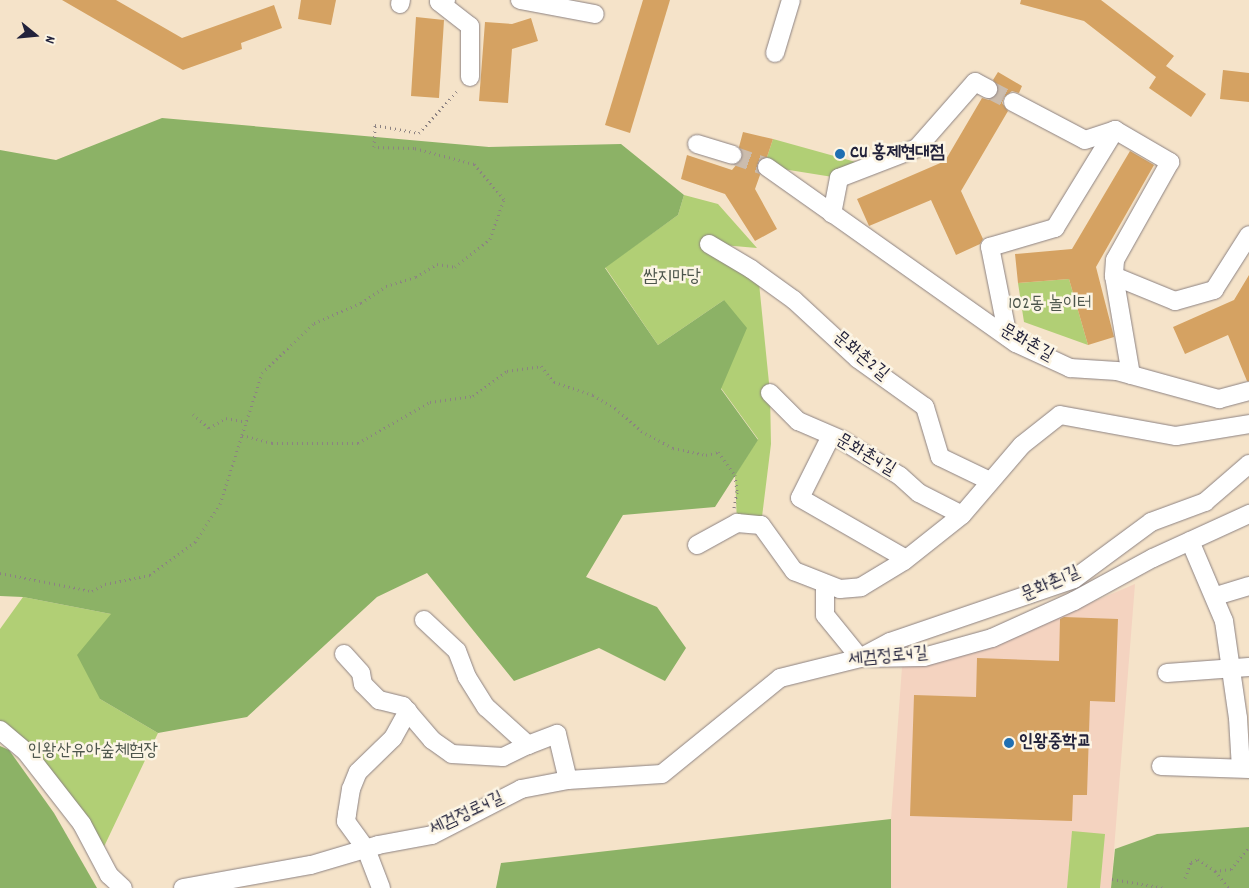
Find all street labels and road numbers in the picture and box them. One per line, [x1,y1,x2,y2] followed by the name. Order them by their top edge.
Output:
[995,321,1057,367] street label: 문화촌길
[828,328,892,386] street label: 문화촌2길
[831,430,899,482] street label: 문화촌4길
[1018,563,1084,607] street label: 문화촌1길
[847,644,929,672] street label: 세검정로4길
[426,788,508,842] street label: 세검정로4길

